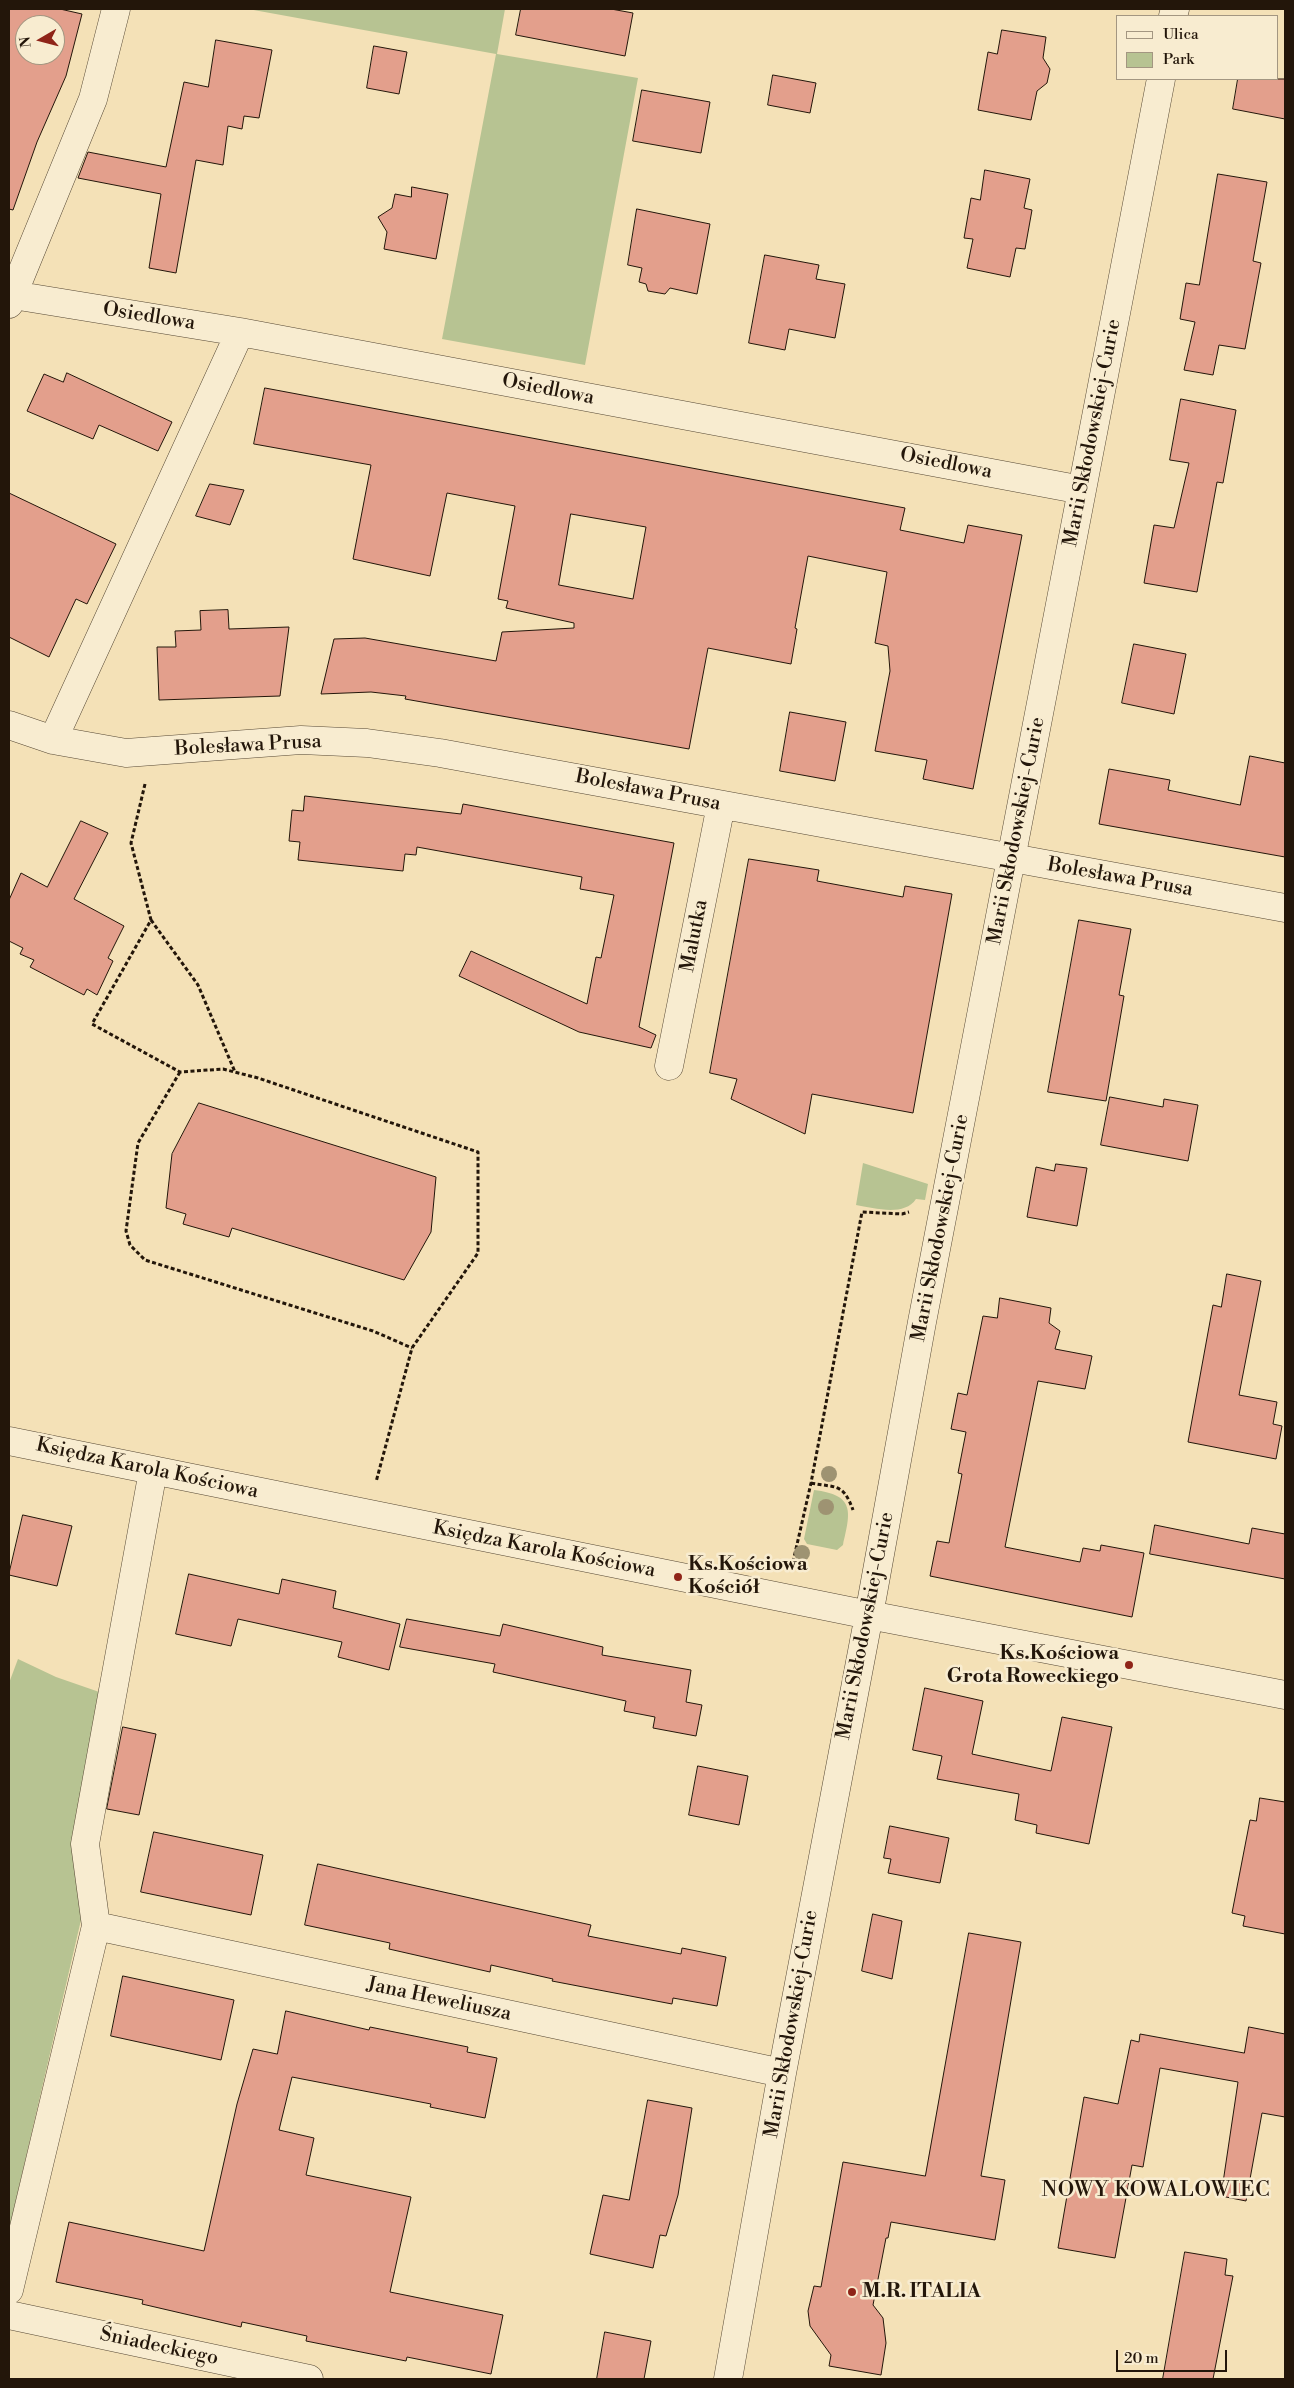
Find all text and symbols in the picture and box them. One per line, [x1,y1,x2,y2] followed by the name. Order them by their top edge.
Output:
[15,15,65,65] north arrow
[1116,15,1279,80] legend
[1163,25,1199,44] text: Ulica
[16,35,36,49] text: N
[1163,50,1194,69] text: Park
[101,298,197,336] street label: Osiedlowa
[1059,317,1127,549] street label: Marii Skłodowskiej-Curie
[500,369,596,411] street label: Osiedlowa
[898,443,994,485] street label: Osiedlowa
[983,715,1051,947] street label: Marii Skłodowskiej-Curie
[174,730,322,762] street label: Bolesława Prusa
[573,765,723,817] street label: Bolesława Prusa
[1045,853,1195,903] street label: Bolesława Prusa
[676,898,714,974] street label: Malutka
[907,1112,975,1344] street label: Marii Skłodowskiej-Curie
[34,1434,260,1504] street label: Księdza Karola Kościowa
[832,1510,900,1742] street label: Marii Skłodowskiej-Curie
[431,1517,657,1583] street label: Księdza Karola Kościowa
[688,1553,808,1600] place label: Ks.Kościowa Kościół
[672,1571,684,1583] marker: Ks.Kościowa Kościół
[947,1642,1119,1689] place label: Ks.Kościowa Grota Roweckiego
[1123,1659,1135,1671] marker: Ks.Kościowa Grota Roweckiego
[760,1908,824,2140] street label: Marii Skłodowskiej-Curie
[365,1973,513,2027] street label: Jana Heweliusza
[1040,2178,1272,2204] district label: NOWY KOWALOWIEC
[862,2280,981,2304] place label: M.R. ITALIA
[846,2286,858,2298] marker: M.R. ITALIA
[98,2323,220,2371] street label: Śniadeckiego
[1119,2340,1230,2372] scale bar
[1124,2349,1159,2368] text: 20 m

